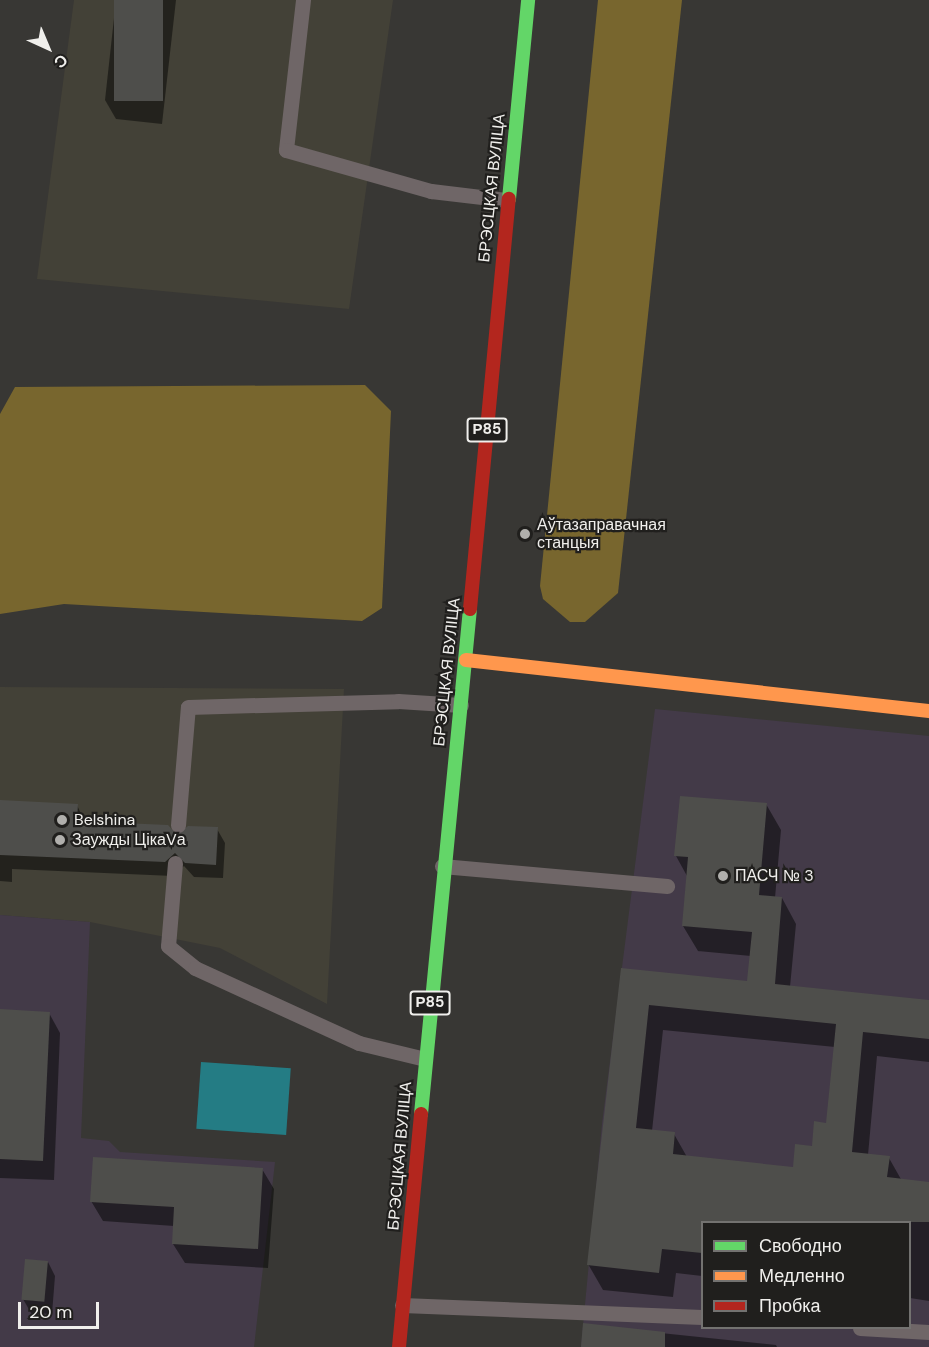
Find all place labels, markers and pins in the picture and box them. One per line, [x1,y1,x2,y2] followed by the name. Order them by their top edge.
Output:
[537,515,666,553] place label: Аўтазаправачная станцыя
[518,527,532,541] marker: Аўтазаправачная станцыя
[74,810,135,830] place label: Belshina
[55,813,69,827] marker: Belshina
[72,830,186,850] place label: Заужды ЦікаVа
[53,833,67,847] marker: Заужды ЦікаVа
[735,866,814,886] place label: ПАСЧ № 3
[716,869,730,883] marker: ПАСЧ № 3

